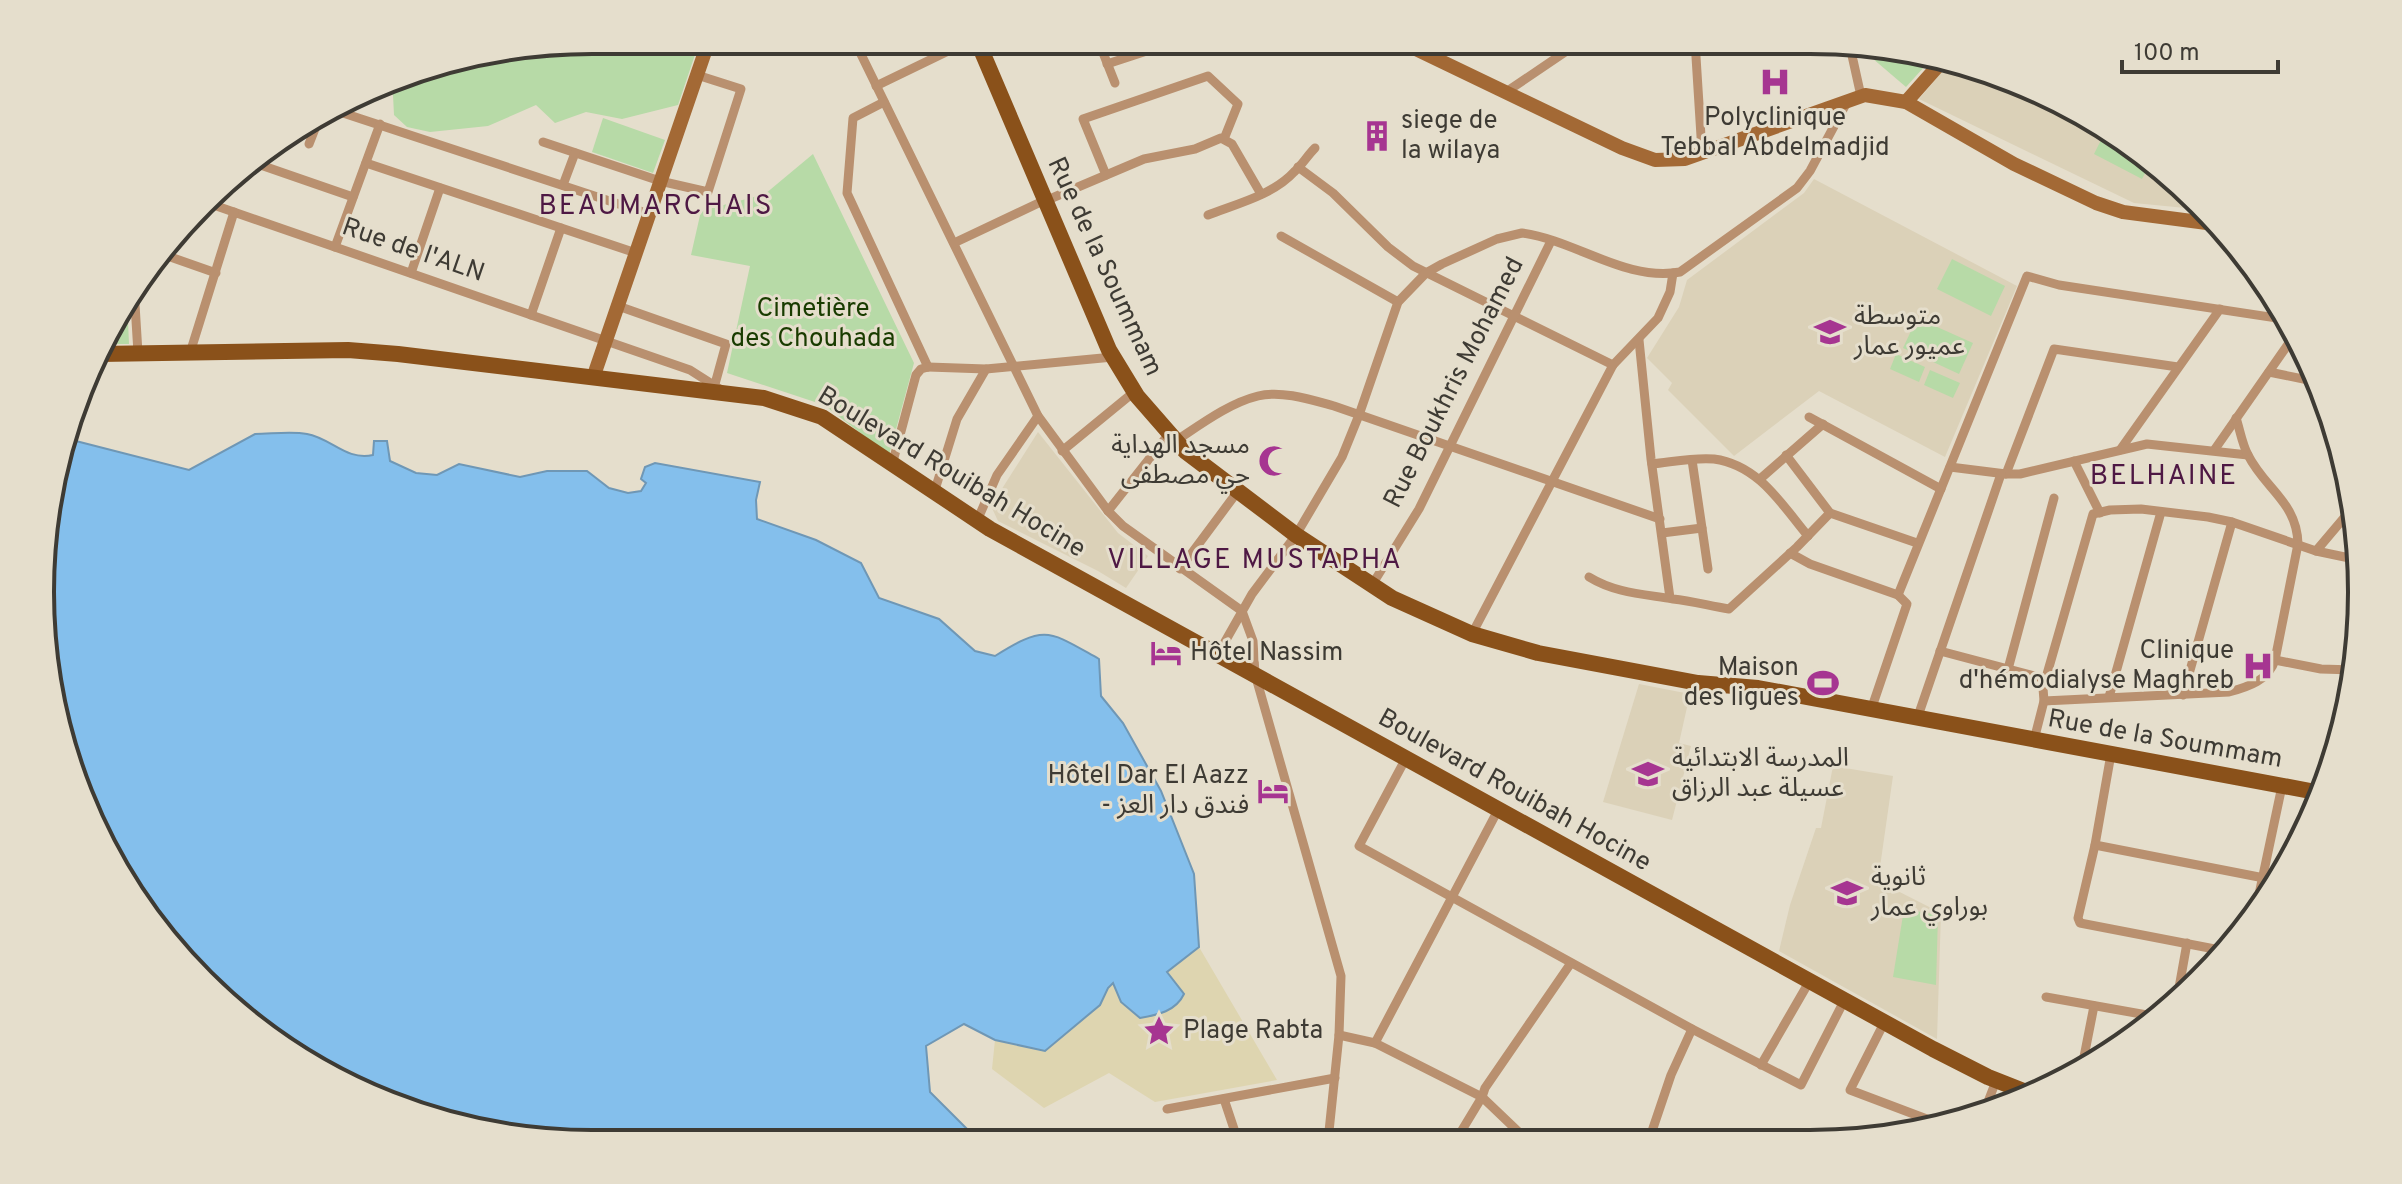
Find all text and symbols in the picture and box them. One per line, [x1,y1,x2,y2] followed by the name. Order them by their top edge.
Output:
[2122,24,2278,74] scale bar
[2134,39,2200,69] text: 100 m
[1758,65,1792,99] hospital icon: Polyclinique Tebbal Abdelmadjid
[1660,102,1890,165] place label: Polyclinique Tebbal Abdelmadjid
[1401,105,1500,168] place label: siege de la wilaya
[1360,119,1394,153] building icon: siege de la wilaya
[1039,152,1169,382] street label: Rue de la Soummam
[538,189,774,225] district label: BEAUMARCHAIS
[337,211,489,291] street label: Rue de l'ALN
[1377,252,1533,514] street label: Rue Boukhris Mohamed
[731,293,895,356] park label: Cimetière des Chouhada
[1853,301,1965,364] place label: متوسطة عميور عمار
[1813,315,1847,349] school or university icon: متوسطة عميور عمار
[811,380,1091,566] street label: Boulevard Rouibah Hocine
[1111,430,1250,494] place label: مسجد الهداية حي مصطفى
[1257,444,1291,478] mosque icon: مسجد الهداية حي مصطفى
[2090,459,2238,495] district label: BELHAINE
[1107,543,1403,579] district label: VILLAGE MUSTAPHA
[1959,635,2234,698] place label: Clinique d'hémodialyse Maghreb
[1149,636,1183,670] hotel icon: Hôtel Nassim
[1190,637,1343,670] place label: Hôtel Nassim
[2241,649,2275,683] hospital icon: Clinique d'hémodialyse Maghreb
[1684,652,1799,715] place label: Maison des ligues
[1806,666,1840,700] sports icon: Maison des ligues
[1372,702,1656,880] street label: Boulevard Rouibah Hocine
[2045,703,2285,777] street label: Rue de la Soummam
[1672,743,1849,806] place label: المدرسة الابتدائية عسيلة عبد الرزاق
[1631,757,1665,791] school or university icon: المدرسة الابتدائية عسيلة عبد الرزاق
[1048,760,1249,823] place label: Hôtel Dar El Aazz - فندق دار العز
[1256,774,1290,808] hotel icon: Hôtel Dar El Aazz - فندق دار العز
[1870,862,1988,926] place label: ثانوية بوراوي عمار
[1830,876,1864,910] school or university icon: ثانوية بوراوي عمار
[1142,1014,1176,1048] place icon: Plage Rabta
[1183,1015,1323,1048] place label: Plage Rabta

